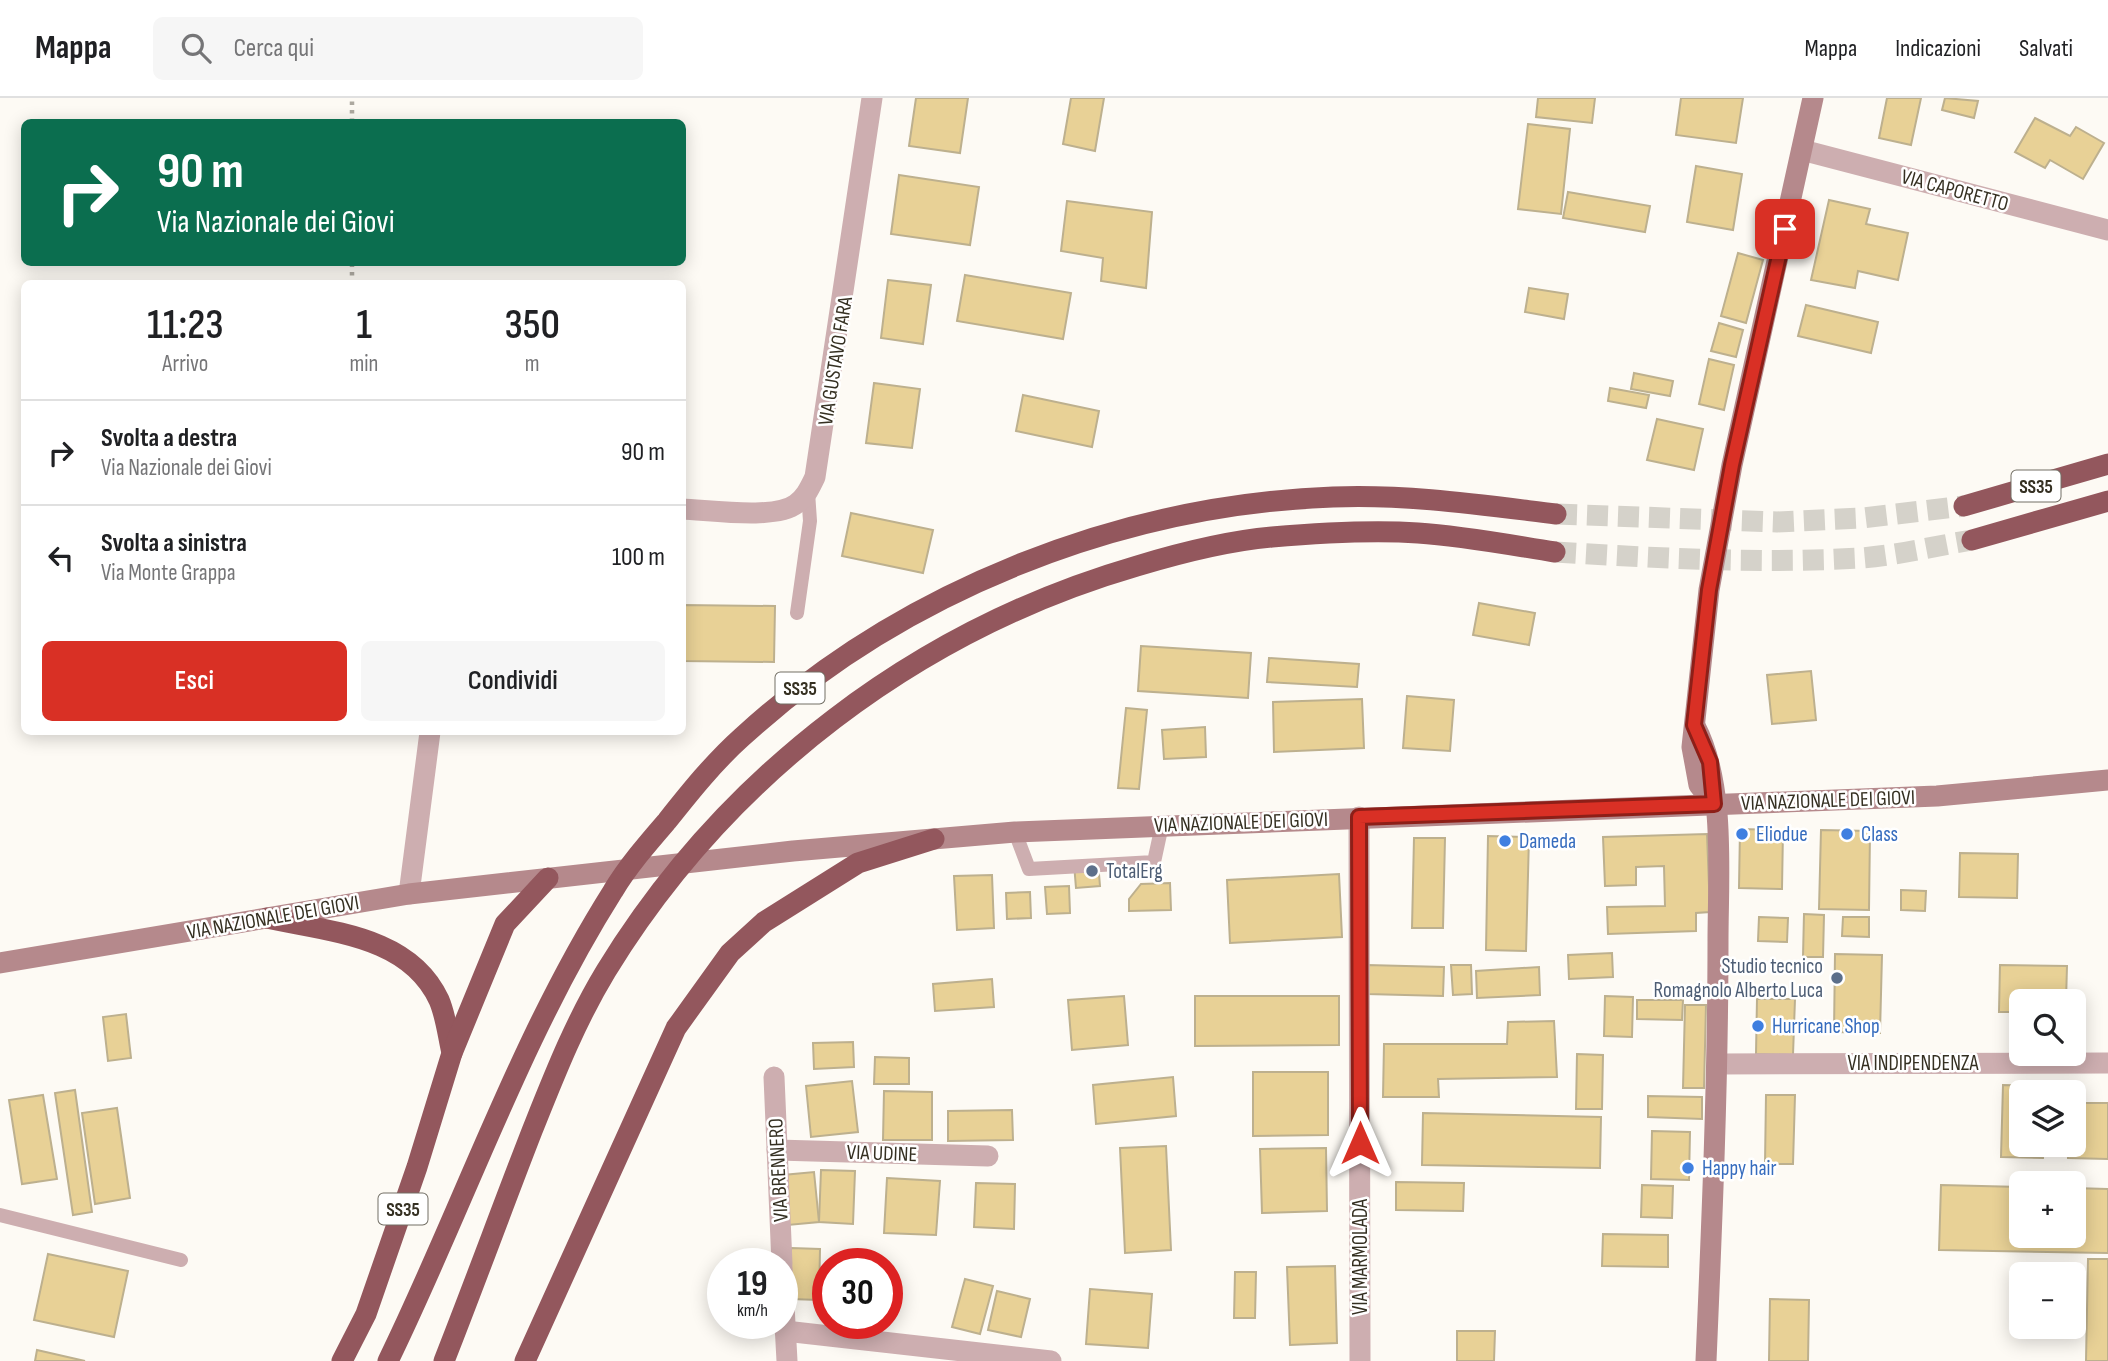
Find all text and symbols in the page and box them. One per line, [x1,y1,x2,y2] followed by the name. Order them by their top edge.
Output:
[153,17,643,80] search box
[35,28,111,68] text: Mappa
[177,29,215,67] icon: search
[233,33,314,64] text: Cerca qui
[1805,34,1857,63] text: Mappa
[1895,34,1981,63] text: Indicazioni
[2019,34,2073,63] text: Salvati
[157,143,244,202] text: 90 m
[42,147,133,238] icon: right
[1899,164,2011,217] street label: VIA CAPORETTO
[1755,199,1815,259] pin
[157,203,395,242] text: Via Nazionale dei Giovi
[1766,210,1804,248] icon: arrive
[813,294,858,427] street label: VIA GUSTAVO FARA
[147,300,224,351] text: 11:23
[356,300,372,351] text: 1
[504,300,560,351] text: 350
[162,350,208,378] text: Arrivo
[350,350,378,378] text: min
[525,350,540,378] text: m
[101,423,237,454] text: Svolta a destra
[42,434,80,472] icon: right
[621,437,665,468] text: 90 m
[101,454,272,482] text: Via Nazionale dei Giovi
[2011,470,2060,502] road number: SS35
[101,528,247,559] text: Svolta a sinistra
[42,539,80,577] icon: left
[612,542,665,573] text: 100 m
[101,559,236,587] text: Via Monte Grappa
[42,641,347,721] button: Esci
[361,641,665,721] button: Condividi
[776,673,824,704] road number: SS35
[1741,785,1915,816] street label: VIA NAZIONALE DEI GIOVI
[1154,807,1328,838] street label: VIA NAZIONALE DEI GIOVI
[1756,822,1808,847] place label: Eliodue
[1861,822,1898,847] place label: Class
[1734,826,1750,842] marker: Eliodue
[1839,826,1855,842] marker: Class
[1519,829,1576,854] place label: Dameda
[1497,833,1513,849] marker: Dameda
[1106,859,1163,884] place label: TotalErg
[1084,863,1100,879] marker: TotalErg
[185,890,361,945] street label: VIA NAZIONALE DEI GIOVI
[1654,954,1823,1003] place label: Studio tecnico Romagnolo Alberto Luca
[1829,970,1845,986] marker: Studio tecnico Romagnolo Alberto Luca
[2009,989,2086,1339] map controls
[2009,989,2086,1066] button: search
[1772,1014,1880,1039] place label: Hurricane Shop
[1750,1018,1766,1034] marker: Hurricane Shop
[1847,1051,1980,1076] street label: VIA INDIPENDENZA
[2009,1080,2086,1157] button: layers
[1323,1106,1397,1180] position arrow
[763,1118,794,1222] street label: VIA BRENNERO
[846,1140,918,1167] street label: VIA UDINE
[1702,1156,1776,1181] place label: Happy hair
[1680,1160,1696,1176] marker: Happy hair
[2009,1171,2086,1248] button: +
[378,1194,428,1224] road number: SS35
[1348,1198,1373,1315] street label: VIA MARMOLADA
[812,1248,903,1339] speed limit sign: 30
[2009,1262,2086,1339] button: −
[737,1263,768,1306] text: 19
[737,1300,768,1321] text: km/h

